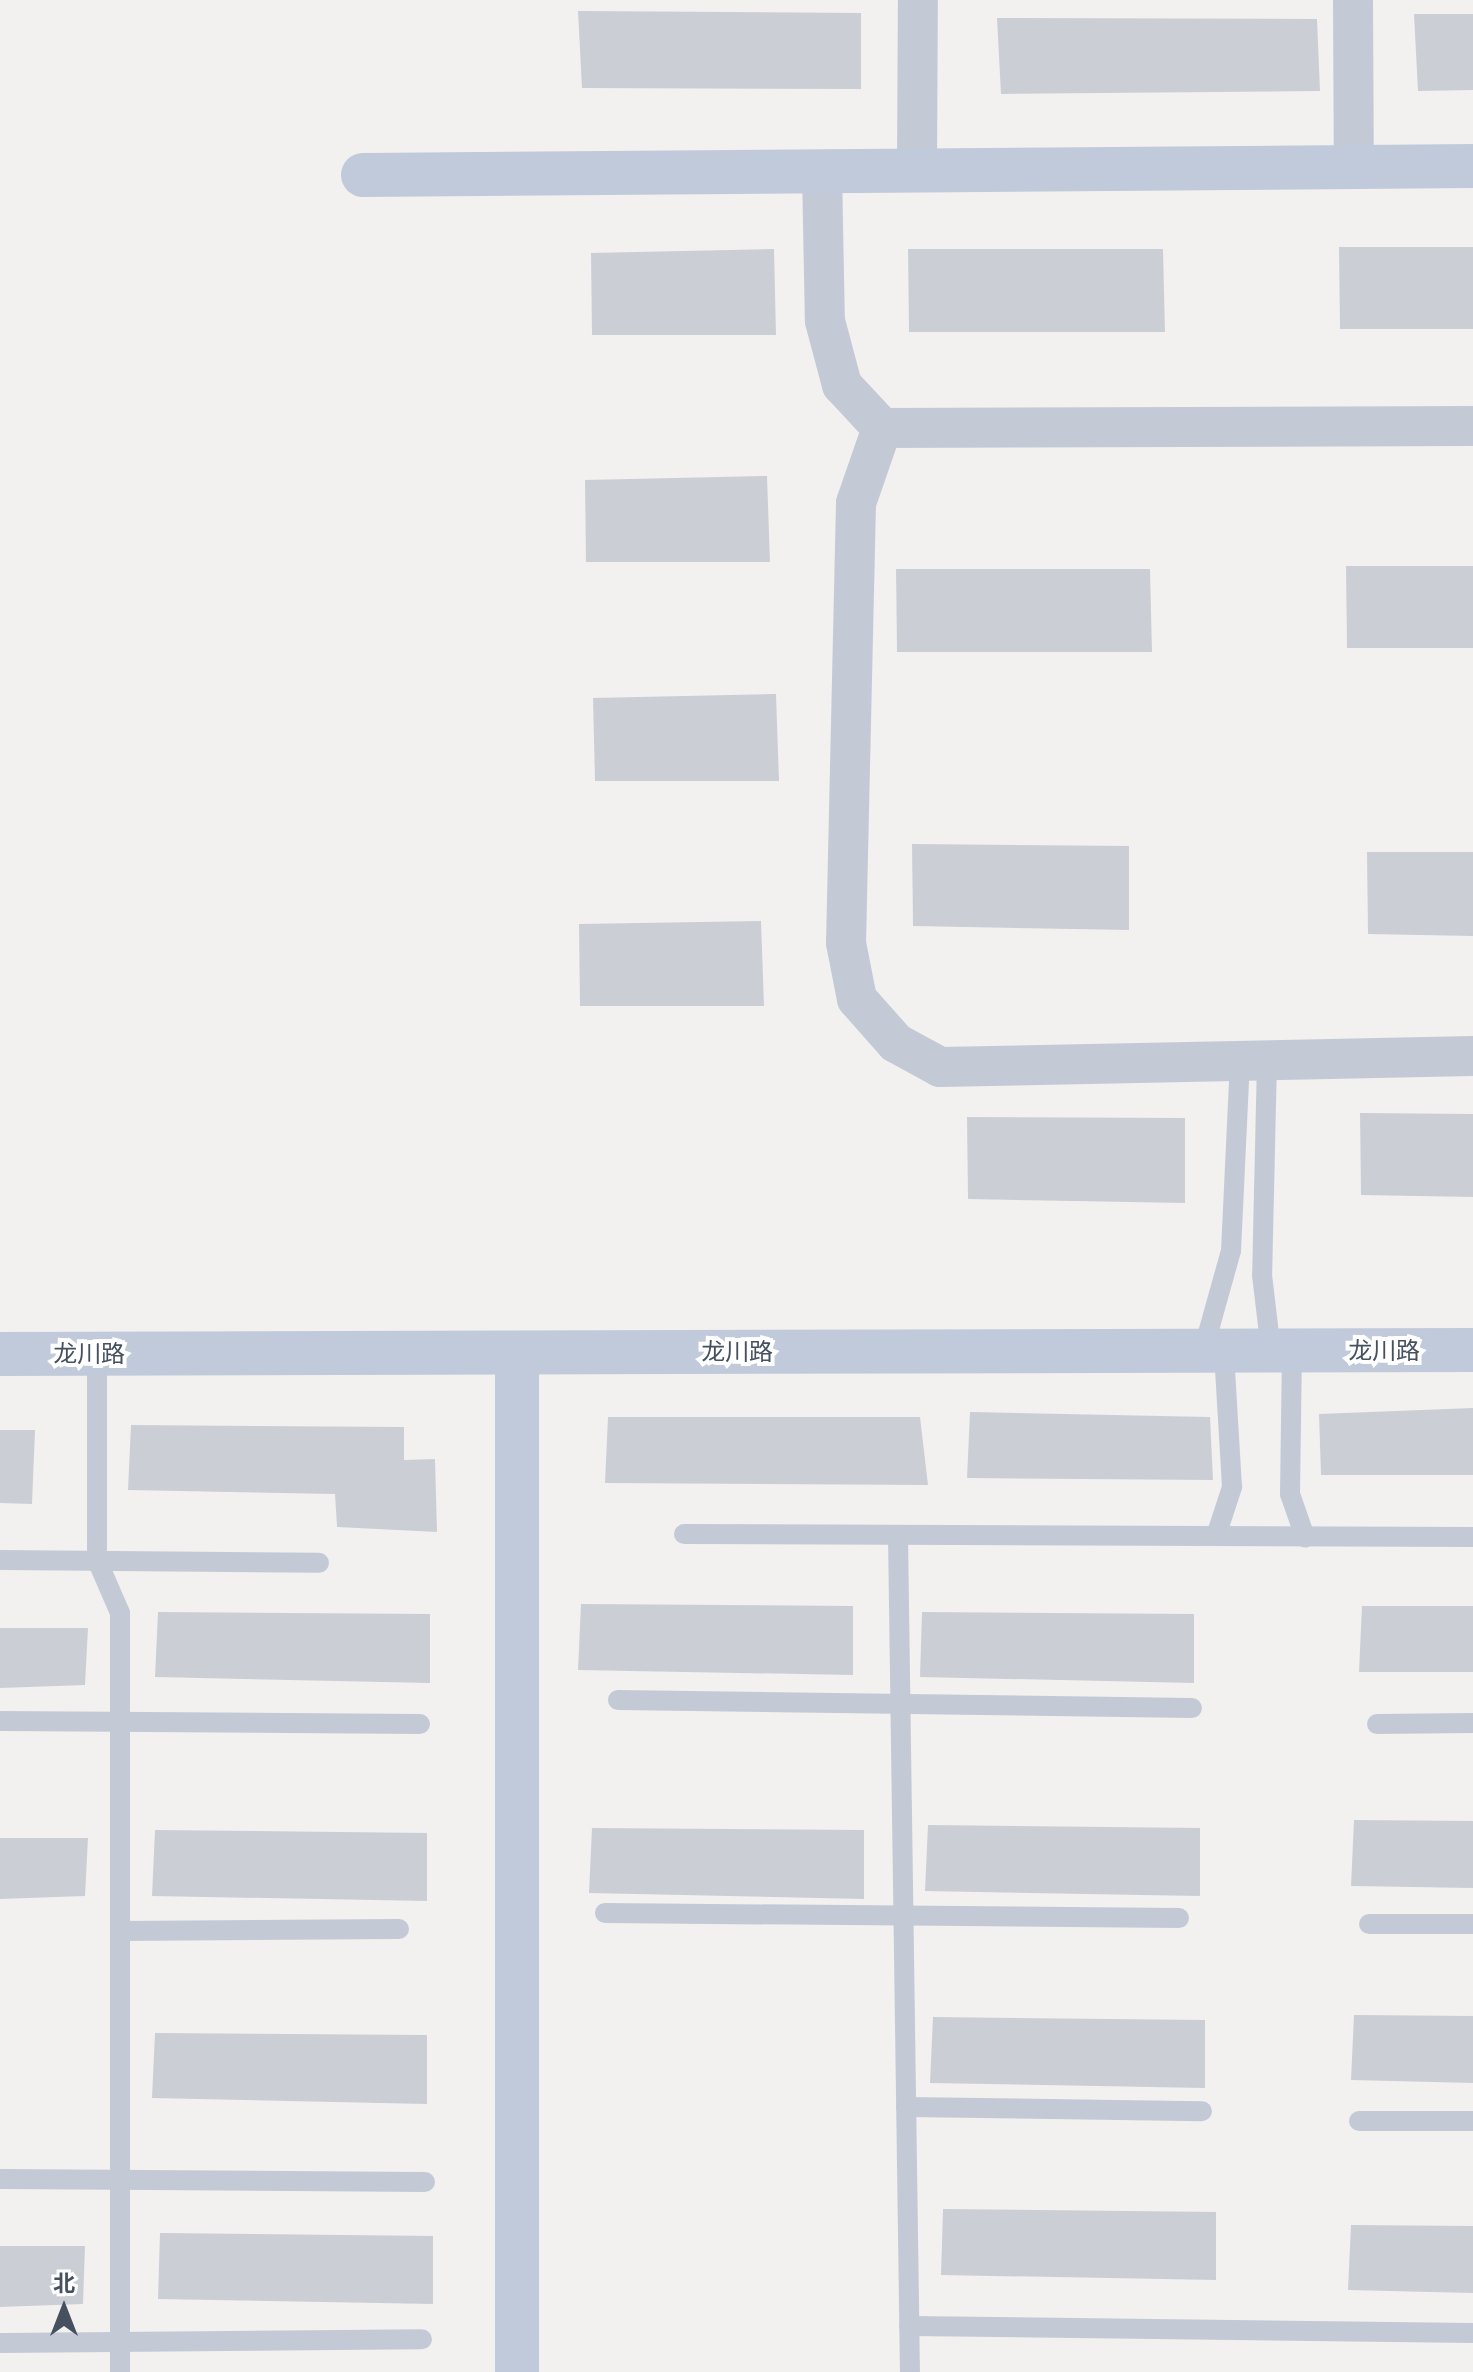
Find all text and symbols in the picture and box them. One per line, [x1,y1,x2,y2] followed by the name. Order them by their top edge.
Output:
[1348,1337,1420,1365] street label: 龙川路
[701,1338,773,1366] street label: 龙川路
[53,1340,125,1368] street label: 龙川路
[24,2268,104,2348] north arrow
[53,2269,75,2298] text: 北

